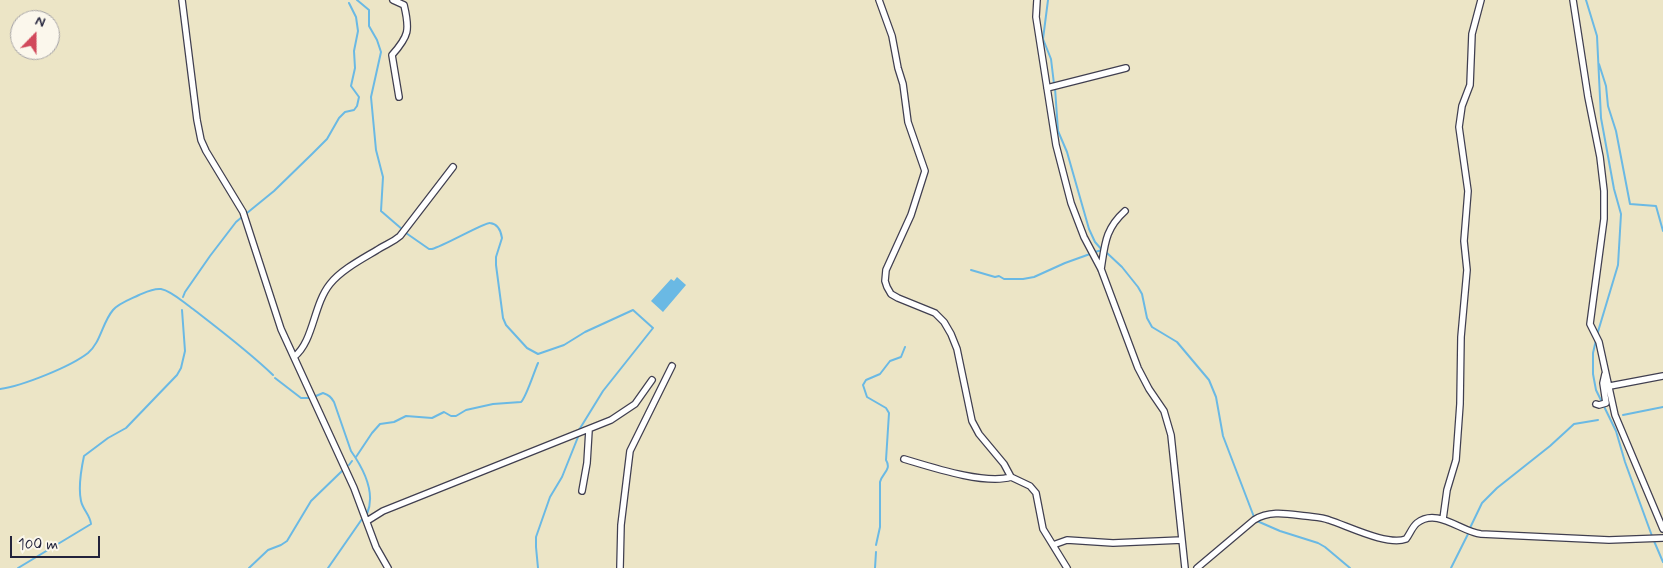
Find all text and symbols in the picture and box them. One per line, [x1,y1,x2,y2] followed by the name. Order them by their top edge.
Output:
[10,10,60,60] north arrow
[33,12,48,32] text: N
[12,526,102,558] scale bar
[18,535,58,555] text: 100 m

